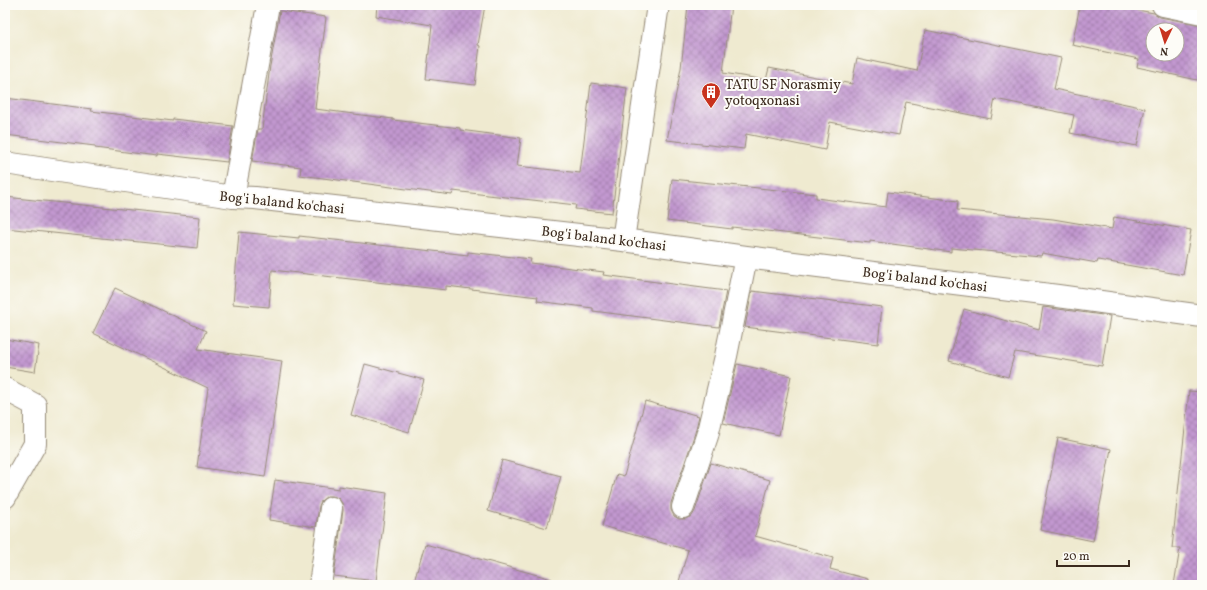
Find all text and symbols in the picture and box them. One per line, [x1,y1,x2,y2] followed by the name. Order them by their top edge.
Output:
[1145,22,1185,62] north arrow
[1160,43,1169,58] text: N
[725,76,841,111] place label: TATU SF Norasmiy yotoqxonasi
[700,81,722,109] building icon: TATU SF Norasmiy yotoqxonasi
[218,187,345,220] street label: Bog'i baland ko'chasi
[540,222,667,257] street label: Bog'i baland ko'chasi
[861,263,988,298] street label: Bog'i baland ko'chasi
[1057,542,1129,568] scale bar
[1063,549,1090,565] text: 20 m

